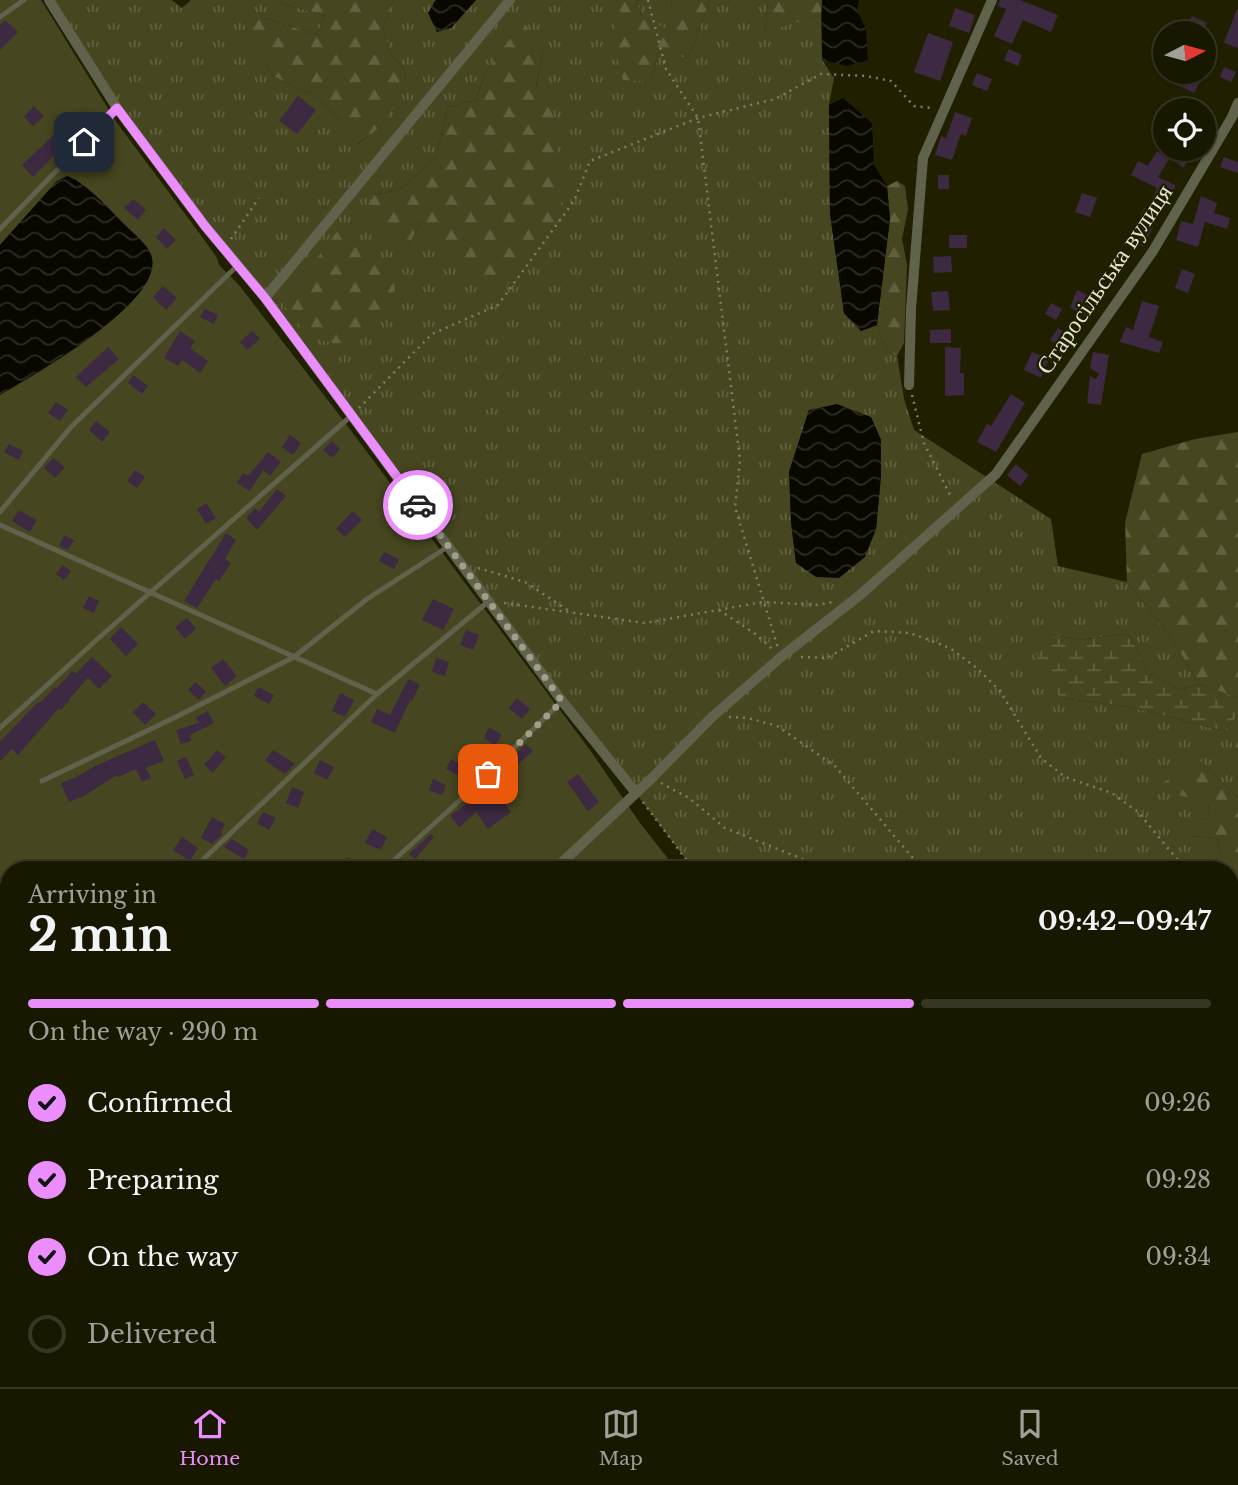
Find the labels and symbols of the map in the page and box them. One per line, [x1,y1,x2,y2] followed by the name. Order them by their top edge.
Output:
[1153,21,1216,84] north arrow
[54,112,114,172] pin
[1030,179,1178,379] street label: Старосільська вулиця
[383,470,453,540] courier
[458,744,518,804] pin

